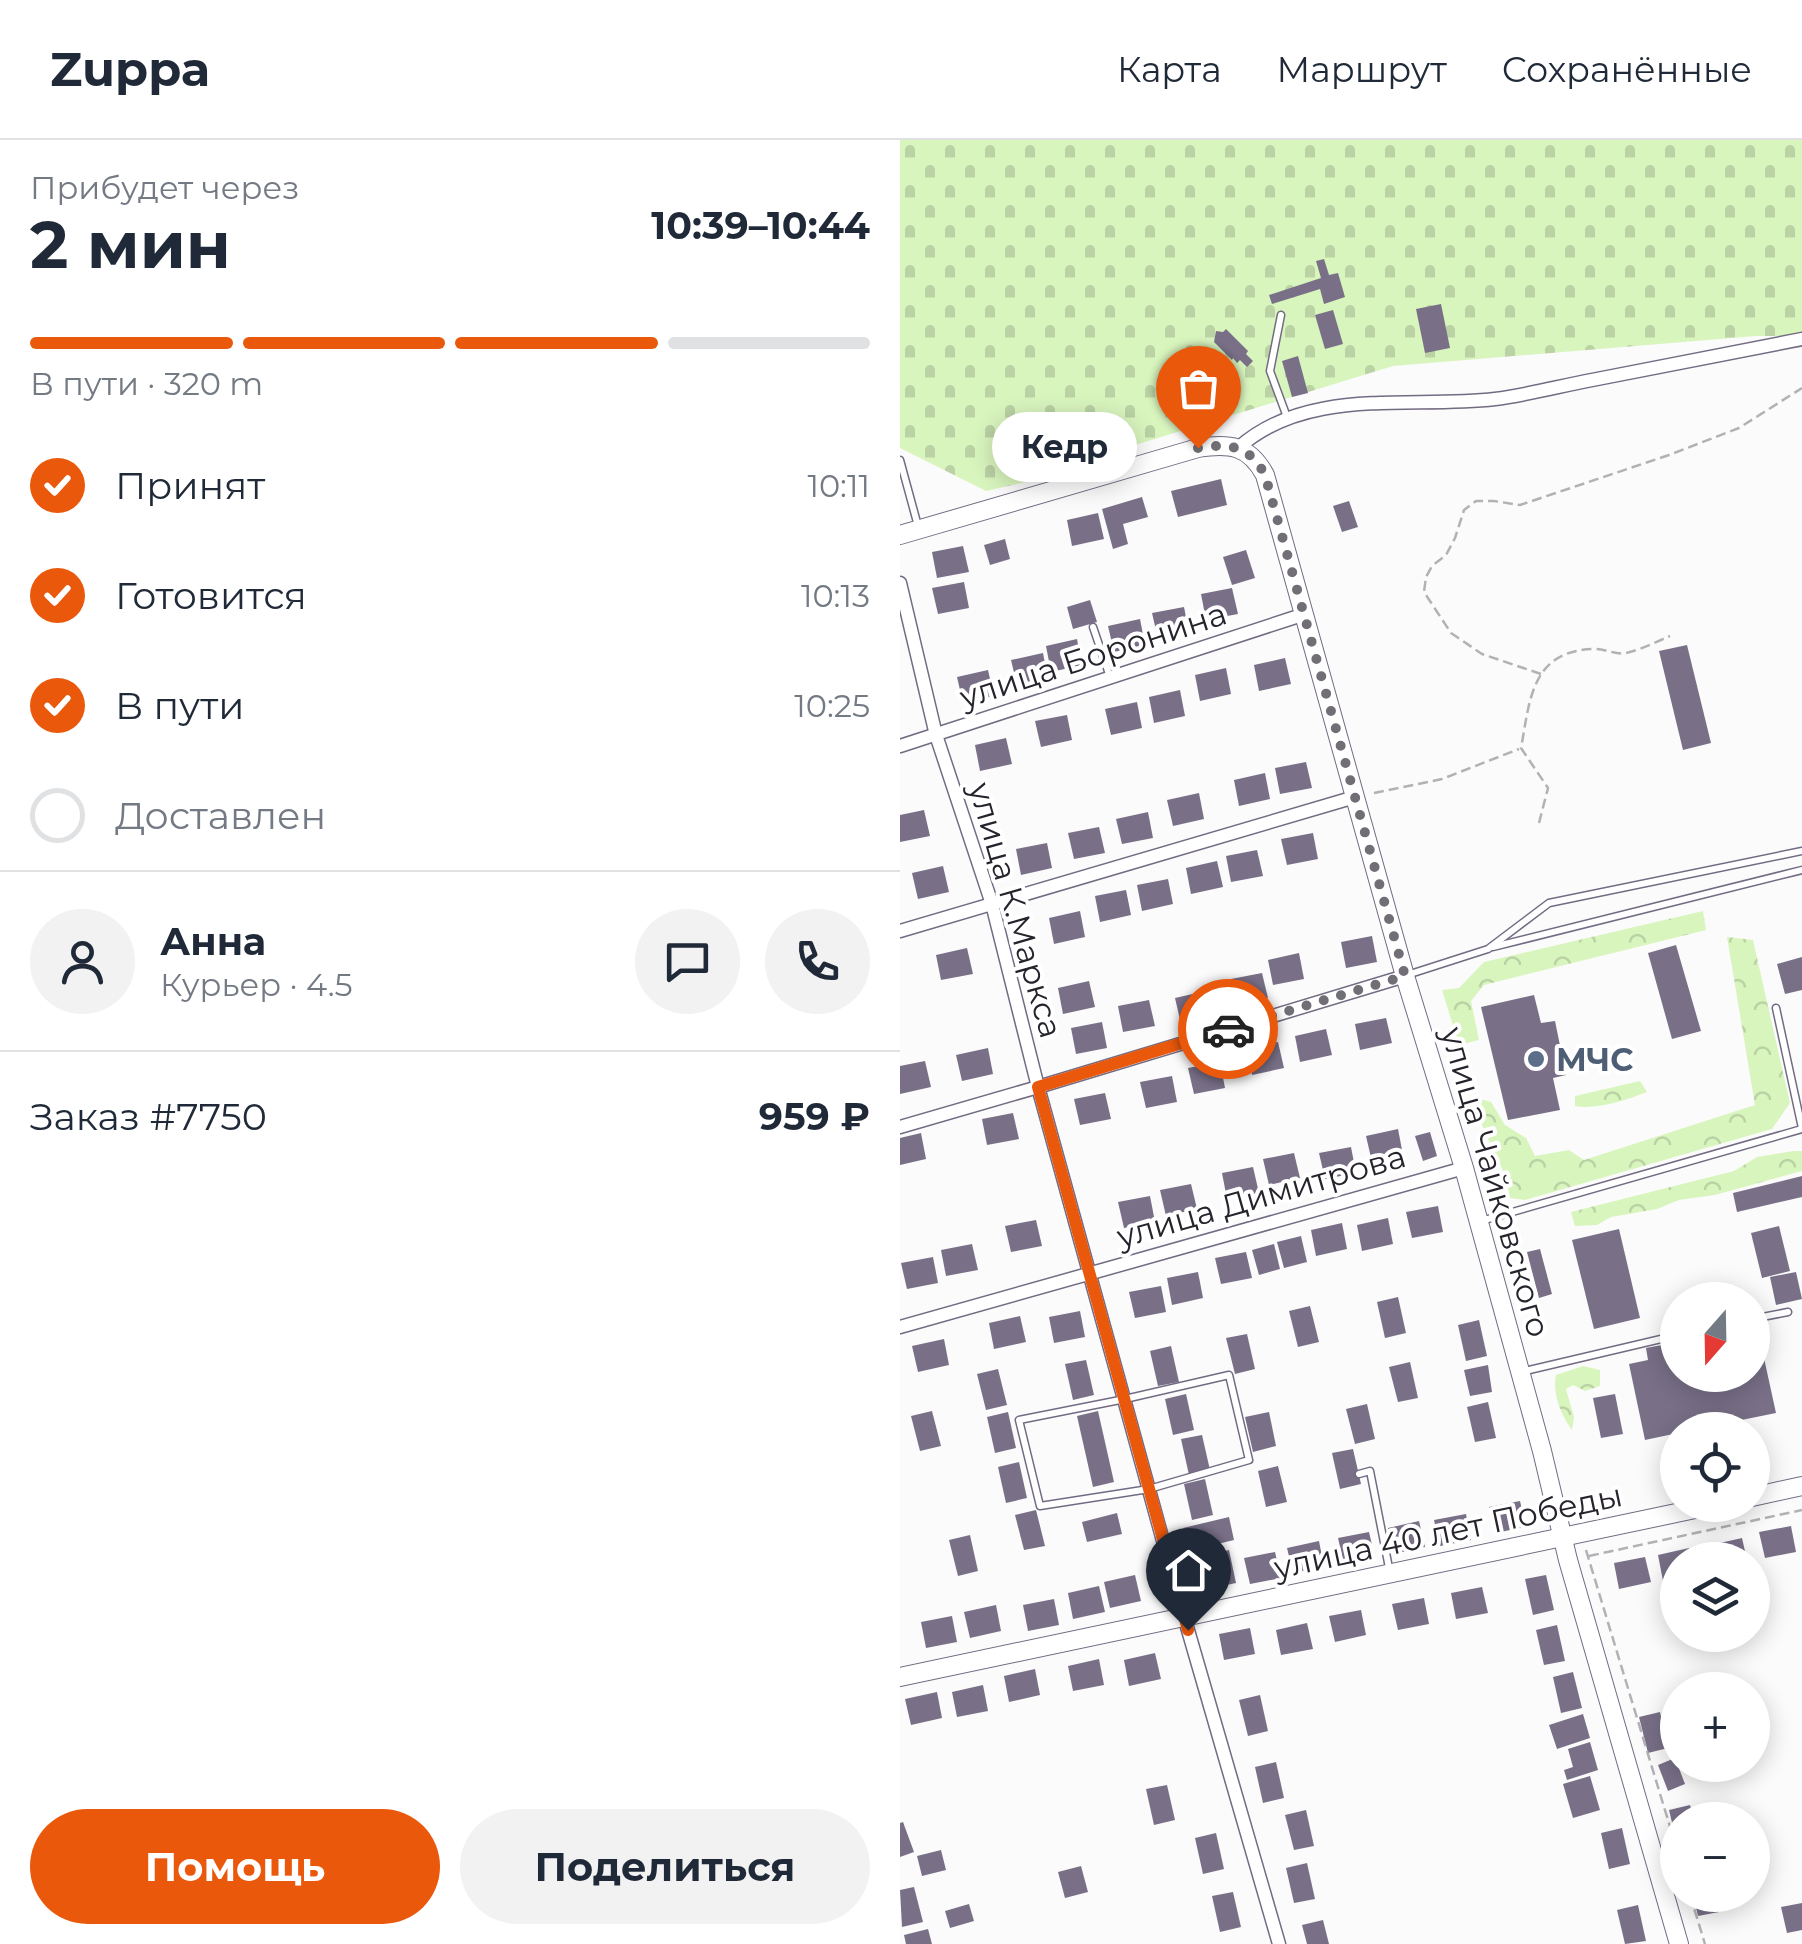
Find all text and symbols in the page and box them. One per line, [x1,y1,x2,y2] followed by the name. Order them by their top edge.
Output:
[50,40,210,98] text: Zuppa
[1117,48,1222,91] text: Карта
[1277,48,1447,91] text: Маршрут
[1502,48,1752,91] text: Сохранённые
[30,168,299,207] text: Прибудет через
[651,202,870,249] text: 10:39–10:44
[30,205,231,284] text: 2 мин
[1156,346,1241,449] pin
[1171,361,1226,416] icon: bag
[30,364,263,403] text: В пути · 320 m
[993,413,1138,483] callout: Кедр
[1021,427,1108,466] text: Кедр
[30,458,85,513] icon: check
[115,462,265,509] text: Принят
[807,466,870,505] text: 10:11
[30,568,85,623] icon: check
[115,572,307,619] text: Готовится
[801,576,870,615] text: 10:13
[954,593,1231,717] street label: улица Боронина
[30,678,85,733] icon: check
[115,682,244,729] text: В пути
[794,686,870,725] text: 10:25
[961,777,1071,1042] street label: улица К.Маркса
[115,792,326,839] text: Доставлен
[30,909,135,1014] button: person
[635,909,740,1014] button: chat
[765,909,870,1014] button: phone
[160,918,266,965] text: Анна
[160,965,353,1004] text: Курьер · 4.5
[1178,979,1278,1079] courier
[1201,1002,1256,1057] icon: car
[1433,1021,1559,1342] street label: улица Чайковского
[1556,1040,1633,1079] place label: МЧС
[1525,1048,1547,1070] marker: МЧС
[30,1093,267,1140] text: Заказ #7750
[759,1093,870,1140] text: 959 ₽
[1111,1136,1410,1256] street label: улица Димитрова
[1660,1282,1770,1392] north arrow
[1660,1282,1770,1912] map controls
[1660,1412,1770,1522] button: locate
[1269,1475,1626,1587] street label: улица 40 лет Победы
[1146,1528,1231,1631] pin
[1660,1542,1770,1652] button: layers
[1161,1543,1216,1598] icon: home
[1660,1672,1770,1782] button: +
[1660,1802,1770,1912] button: −
[30,1809,440,1924] button: Помощь
[460,1809,870,1924] button: Поделиться

